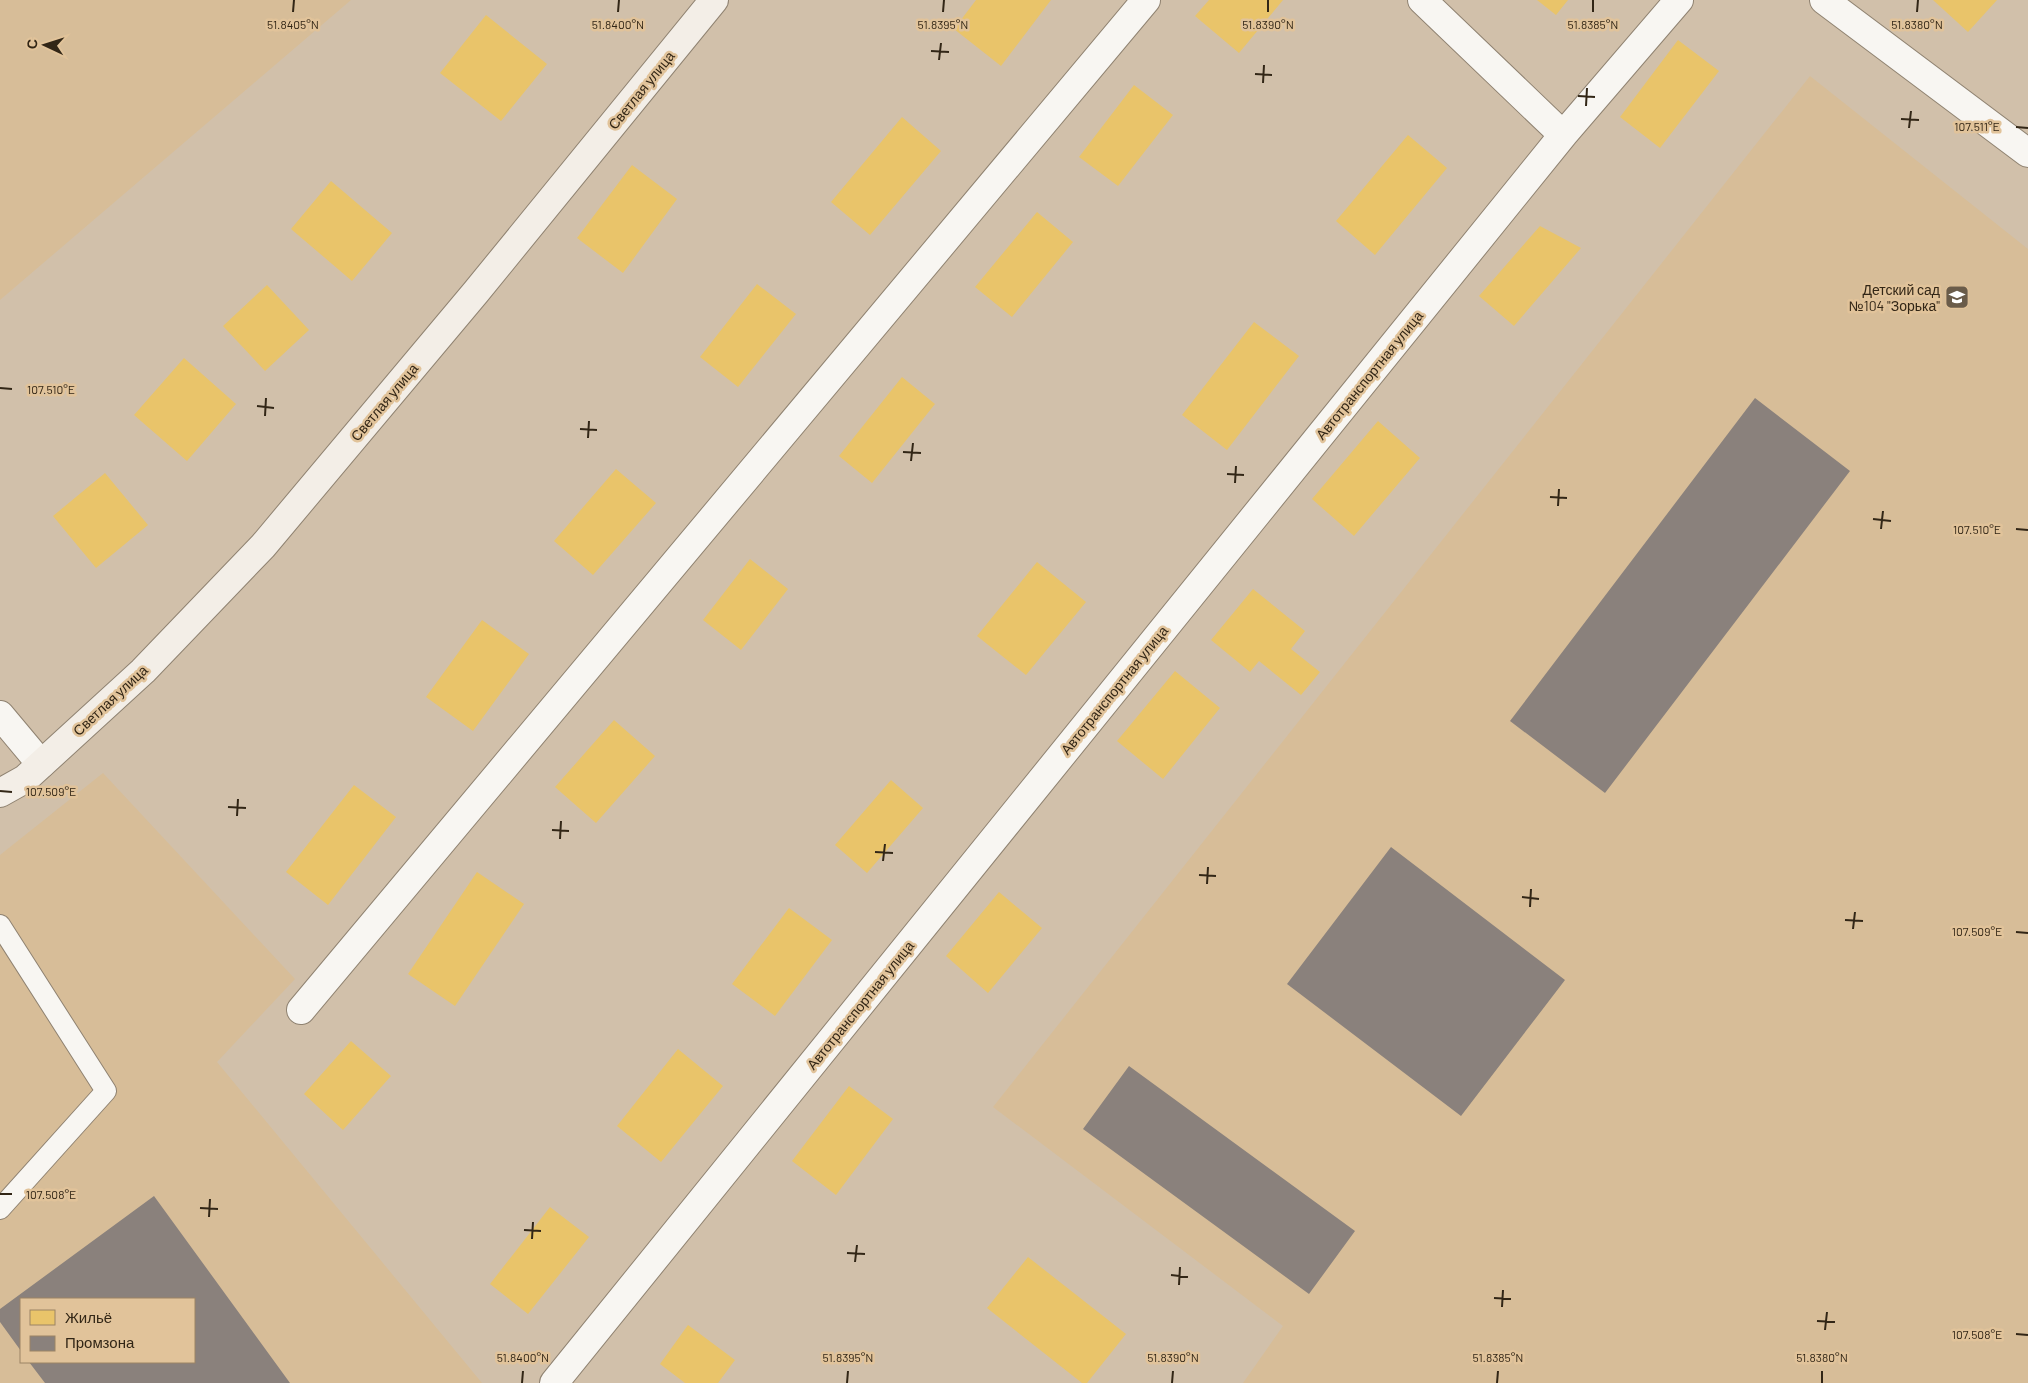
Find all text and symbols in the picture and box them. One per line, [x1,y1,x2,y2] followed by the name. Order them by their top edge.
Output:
[267,17,319,31] text: 51.8405°N
[592,17,644,31] text: 51.8400°N
[918,17,968,31] text: 51.8395°N
[1242,17,1294,31] text: 51.8390°N
[1568,17,1618,31] text: 51.8385°N
[1891,17,1943,31] text: 51.8380°N
[20,20,70,70] north arrow
[23,38,40,50] text: С
[604,47,678,133] street label: Светлая улица
[1954,119,2000,133] text: 107.511°E
[1849,281,1940,314] place label: Детский сад №104 "Зорька"
[1944,284,1970,310] school or university icon: Детский сад №104 "Зорька"
[1312,307,1426,443] street label: Автотранспортная улица
[347,360,421,444] street label: Светлая улица
[27,382,75,396] text: 107.510°E
[1953,522,2001,536] text: 107.510°E
[1057,622,1171,758] street label: Автотранспортная улица
[69,661,151,739] street label: Светлая улица
[26,784,76,798] text: 107.509°E
[1952,924,2002,938] text: 107.509°E
[803,937,917,1073] street label: Автотранспортная улица
[26,1187,76,1201] text: 107.508°E
[20,1298,195,1363] legend
[65,1308,112,1326] text: Жильё
[1952,1327,2002,1341] text: 107.508°E
[65,1333,135,1351] text: Промзона
[497,1350,549,1364] text: 51.8400°N
[823,1350,873,1364] text: 51.8395°N
[1147,1350,1199,1364] text: 51.8390°N
[1473,1350,1523,1364] text: 51.8385°N
[1796,1350,1848,1364] text: 51.8380°N

